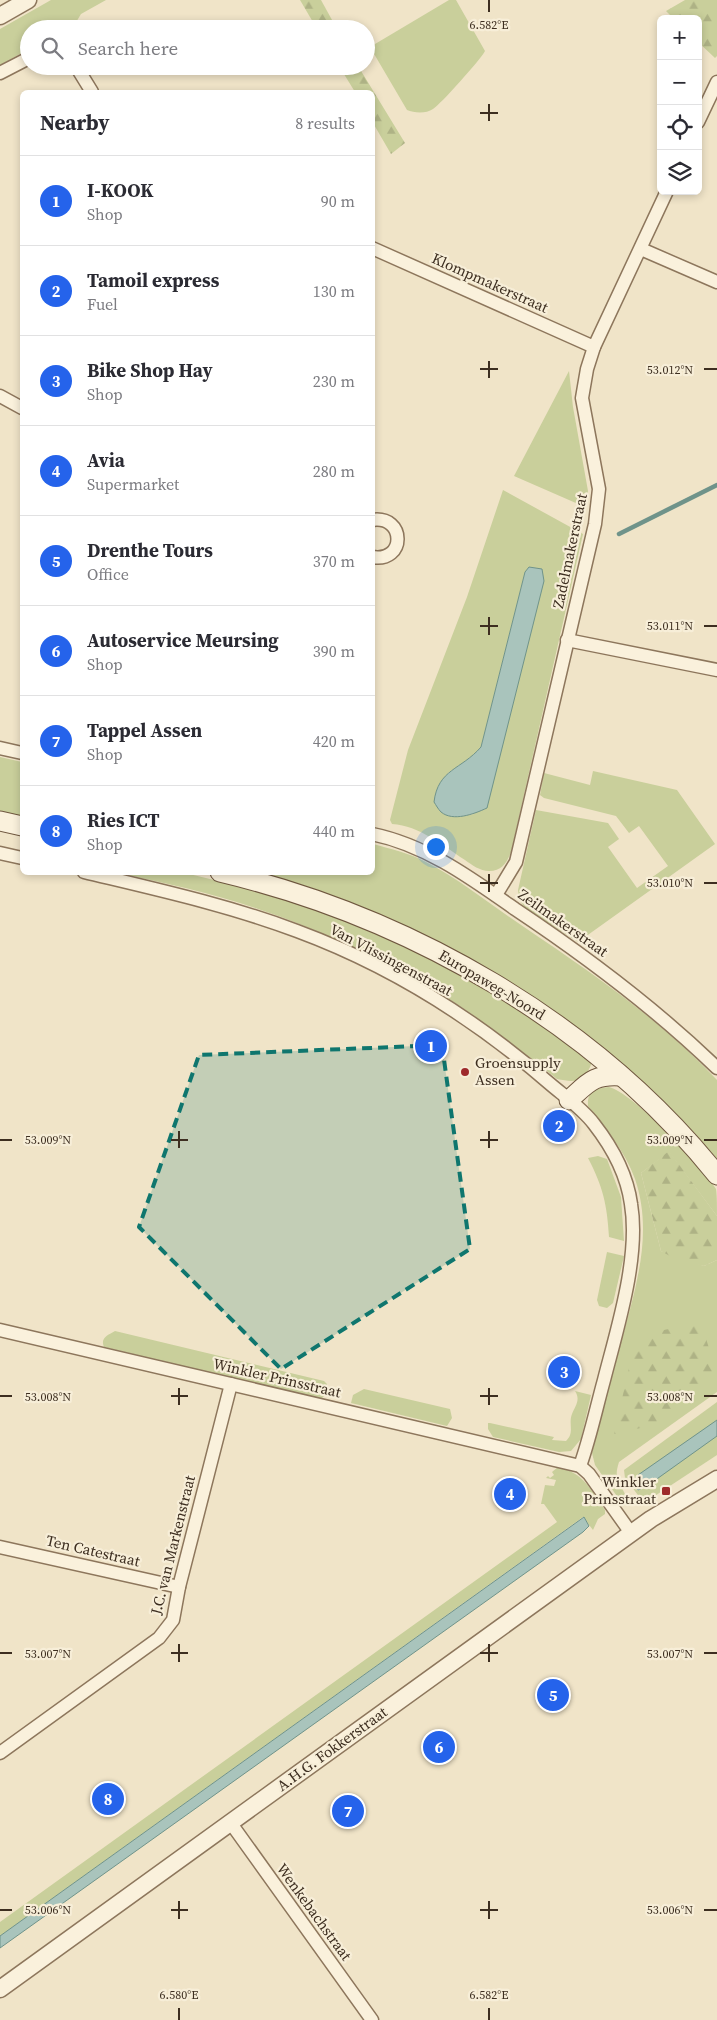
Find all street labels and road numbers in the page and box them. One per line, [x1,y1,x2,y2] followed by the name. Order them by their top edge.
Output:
[429,247,552,318] street label: Klompmakerstraat
[547,491,592,610] street label: Zadelmakerstraat
[514,884,613,962] street label: Zeilmakerstraat
[326,918,456,1001] street label: Van Vlissingenstraat
[435,944,550,1025] street label: Europaweg-Noord
[211,1353,343,1402] street label: Winkler Prinsstraat
[145,1473,200,1618] street label: J.C. van Markenstraat
[44,1530,142,1572] street label: Ten Catestraat
[272,1701,391,1796] street label: A.H.G. Fokkerstraat
[272,1859,357,1965] street label: Wenkebachstraat

